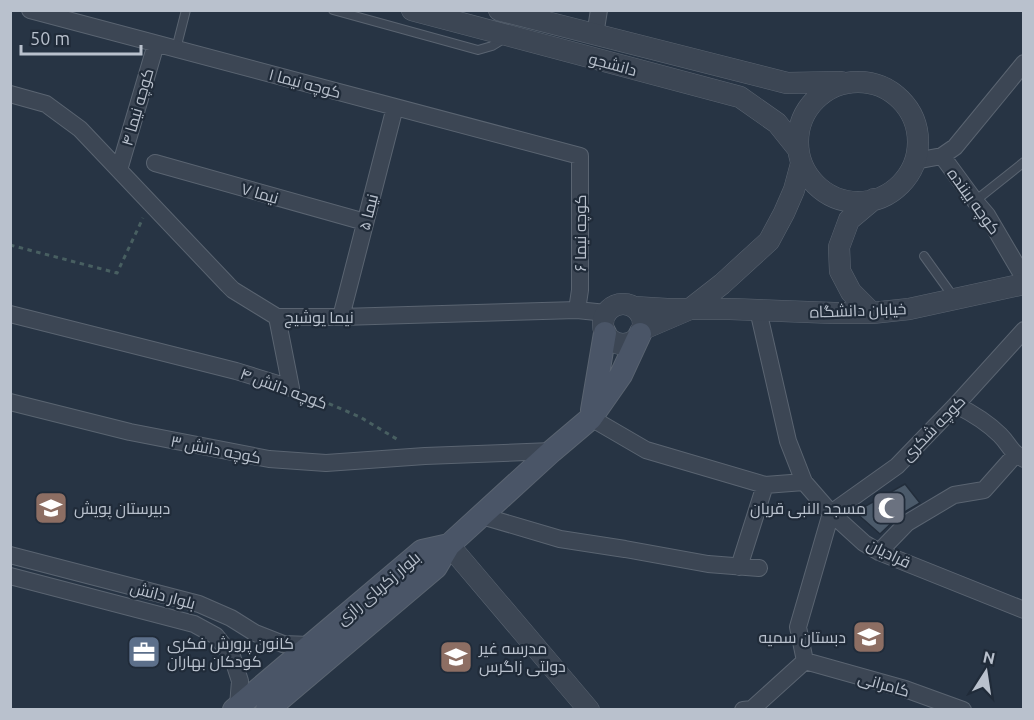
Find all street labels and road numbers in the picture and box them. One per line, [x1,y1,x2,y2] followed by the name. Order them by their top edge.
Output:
[587,49,639,80] street label: دانشجو
[266,65,343,104] street label: کوچه نیما ۱
[117,66,160,149] street label: کوچه نیما ۴
[942,164,1004,239] street label: کوچه بیننده
[239,179,281,208] street label: نیما ۷
[355,192,382,232] street label: نیما ۵
[571,195,592,271] street label: کوچه نیما ۶
[809,299,907,323] street label: خیابان دانشگاه
[284,308,354,329] street label: نیما یوشیج
[237,364,330,415] street label: کوچه دانش ۴
[897,392,971,467] street label: کوچه شکری
[169,431,263,470] street label: کوچه دانش ۳
[863,535,914,573] street label: قرادیان
[333,548,425,630] street label: بلوار زکریای رازی
[128,578,198,614] street label: بلوار دانش
[856,668,912,702] street label: کامرانی

